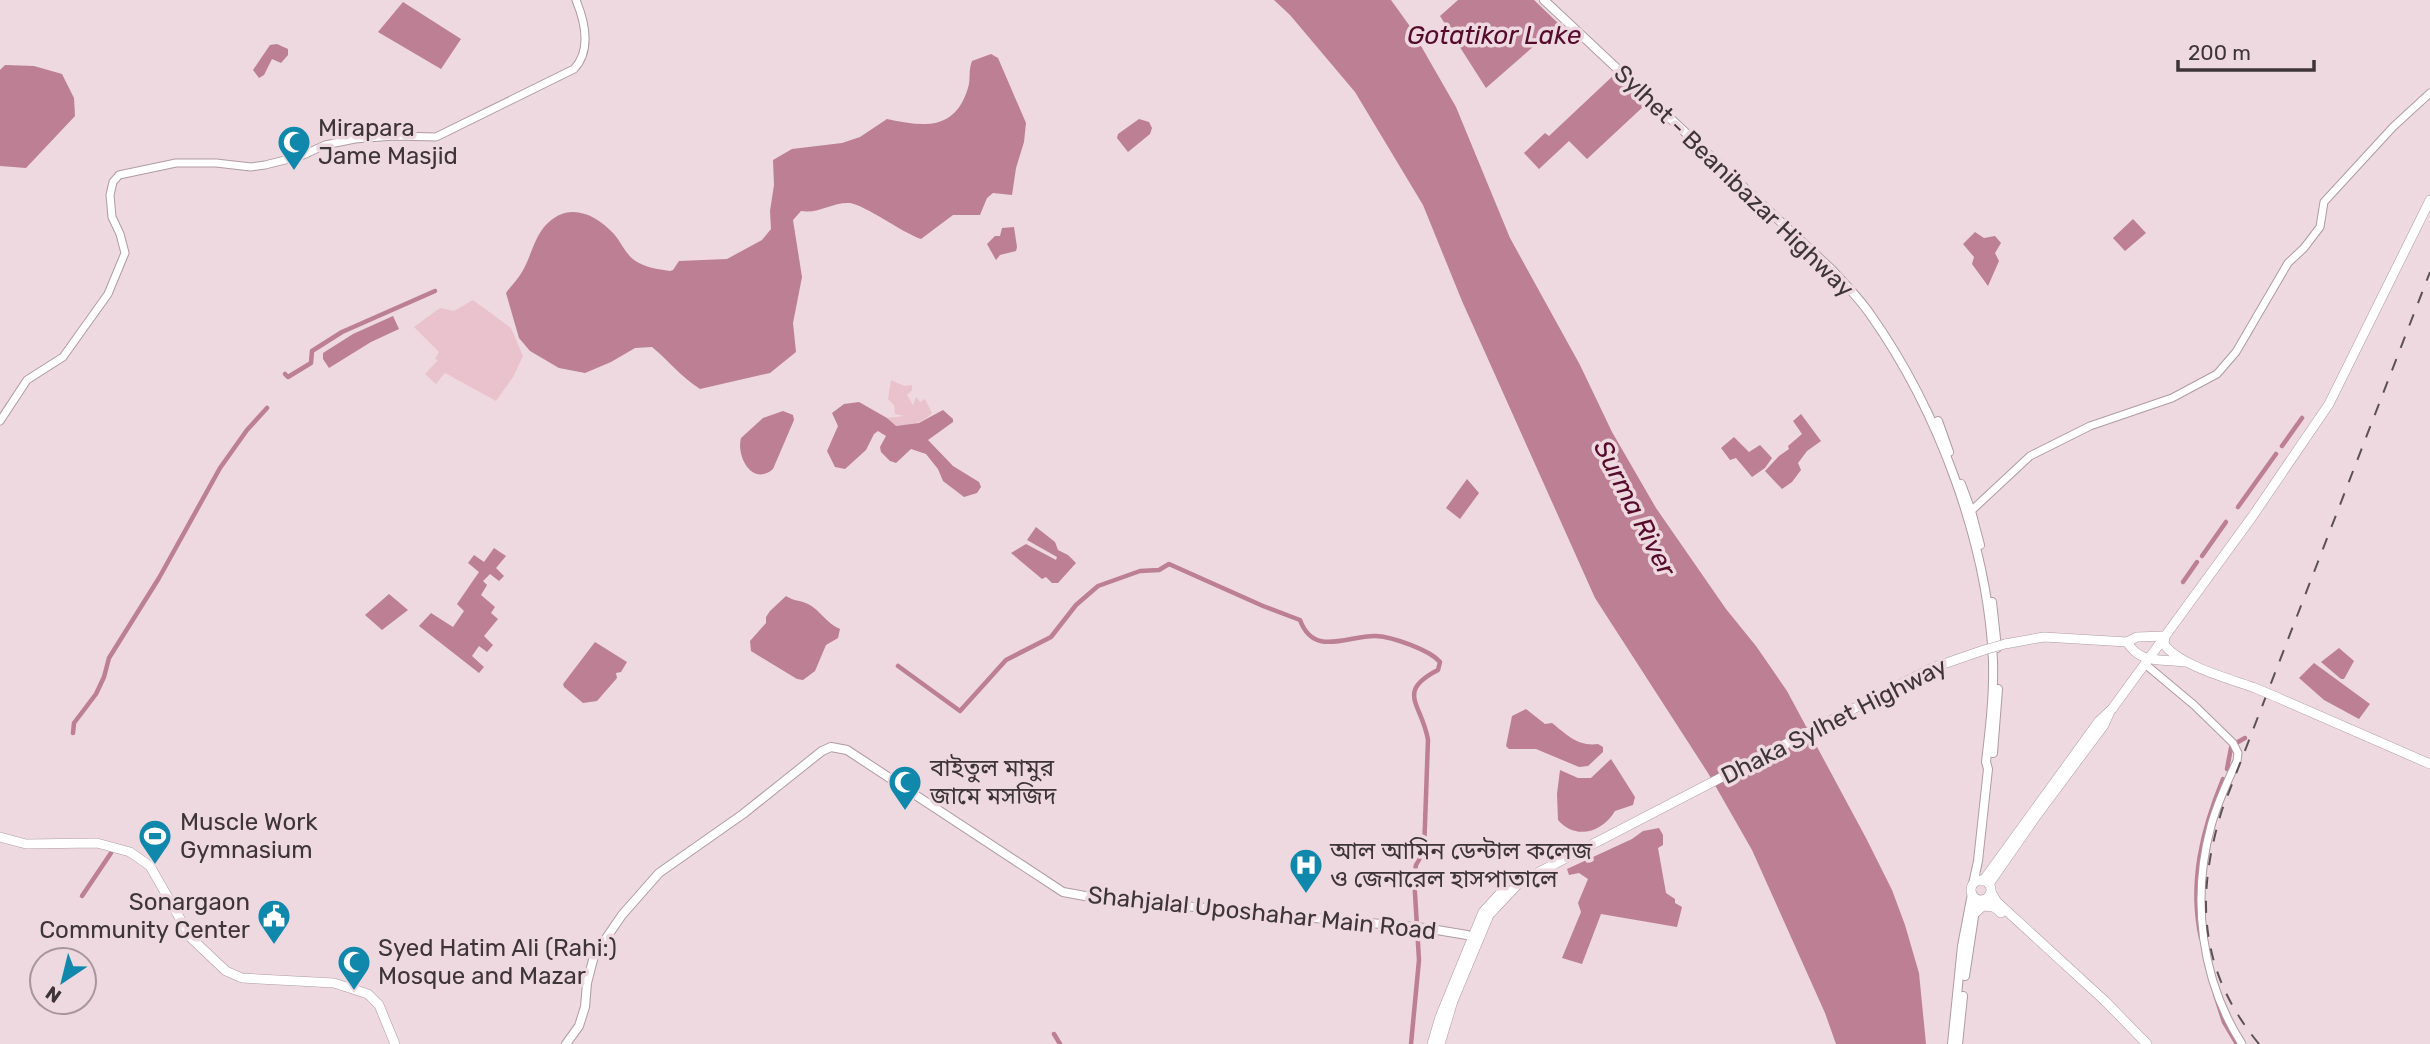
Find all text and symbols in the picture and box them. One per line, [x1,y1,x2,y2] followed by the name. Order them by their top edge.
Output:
[1407,20,1582,51] water label: Gotatikor Lake
[2178,28,2314,72] scale bar
[2188,40,2251,65] text: 200 m
[1608,59,1860,303] street label: Sylhet - Beanibazar Highway
[318,114,458,170] place label: Mirapara Jame Masjid
[275,123,313,172] mosque icon: Mirapara Jame Masjid
[1587,435,1683,582] water label: Surma River
[1716,652,1952,790] street label: Dhaka Sylhet Highway
[929,754,1057,810] place label: বাইতুল মামুর জামে মসজিদ
[886,763,924,812] mosque icon: বাইতুল মামুর জামে মসজিদ
[180,808,318,864] place label: Muscle Work Gymnasium
[136,817,174,866] sports icon: Muscle Work Gymnasium
[1329,837,1593,893] place label: আল আমিন ডেন্টাল কলেজ ও জেনারেল হাসপাতালে
[1287,846,1325,895] hospital icon: আল আমিন ডেন্টাল কলেজ ও জেনারেল হাসপাতালে
[1086,881,1438,945] street label: Shahjalal Uposhahar Main Road
[39,888,250,944] place label: Sonargaon Community Center
[255,897,293,946] public building icon: Sonargaon Community Center
[378,934,617,990] place label: Syed Hatim Ali (Rahi:) Mosque and Mazar
[335,943,373,992] mosque icon: Syed Hatim Ali (Rahi:) Mosque and Mazar
[28,946,98,1016] north arrow
[41,981,66,1008] text: N

